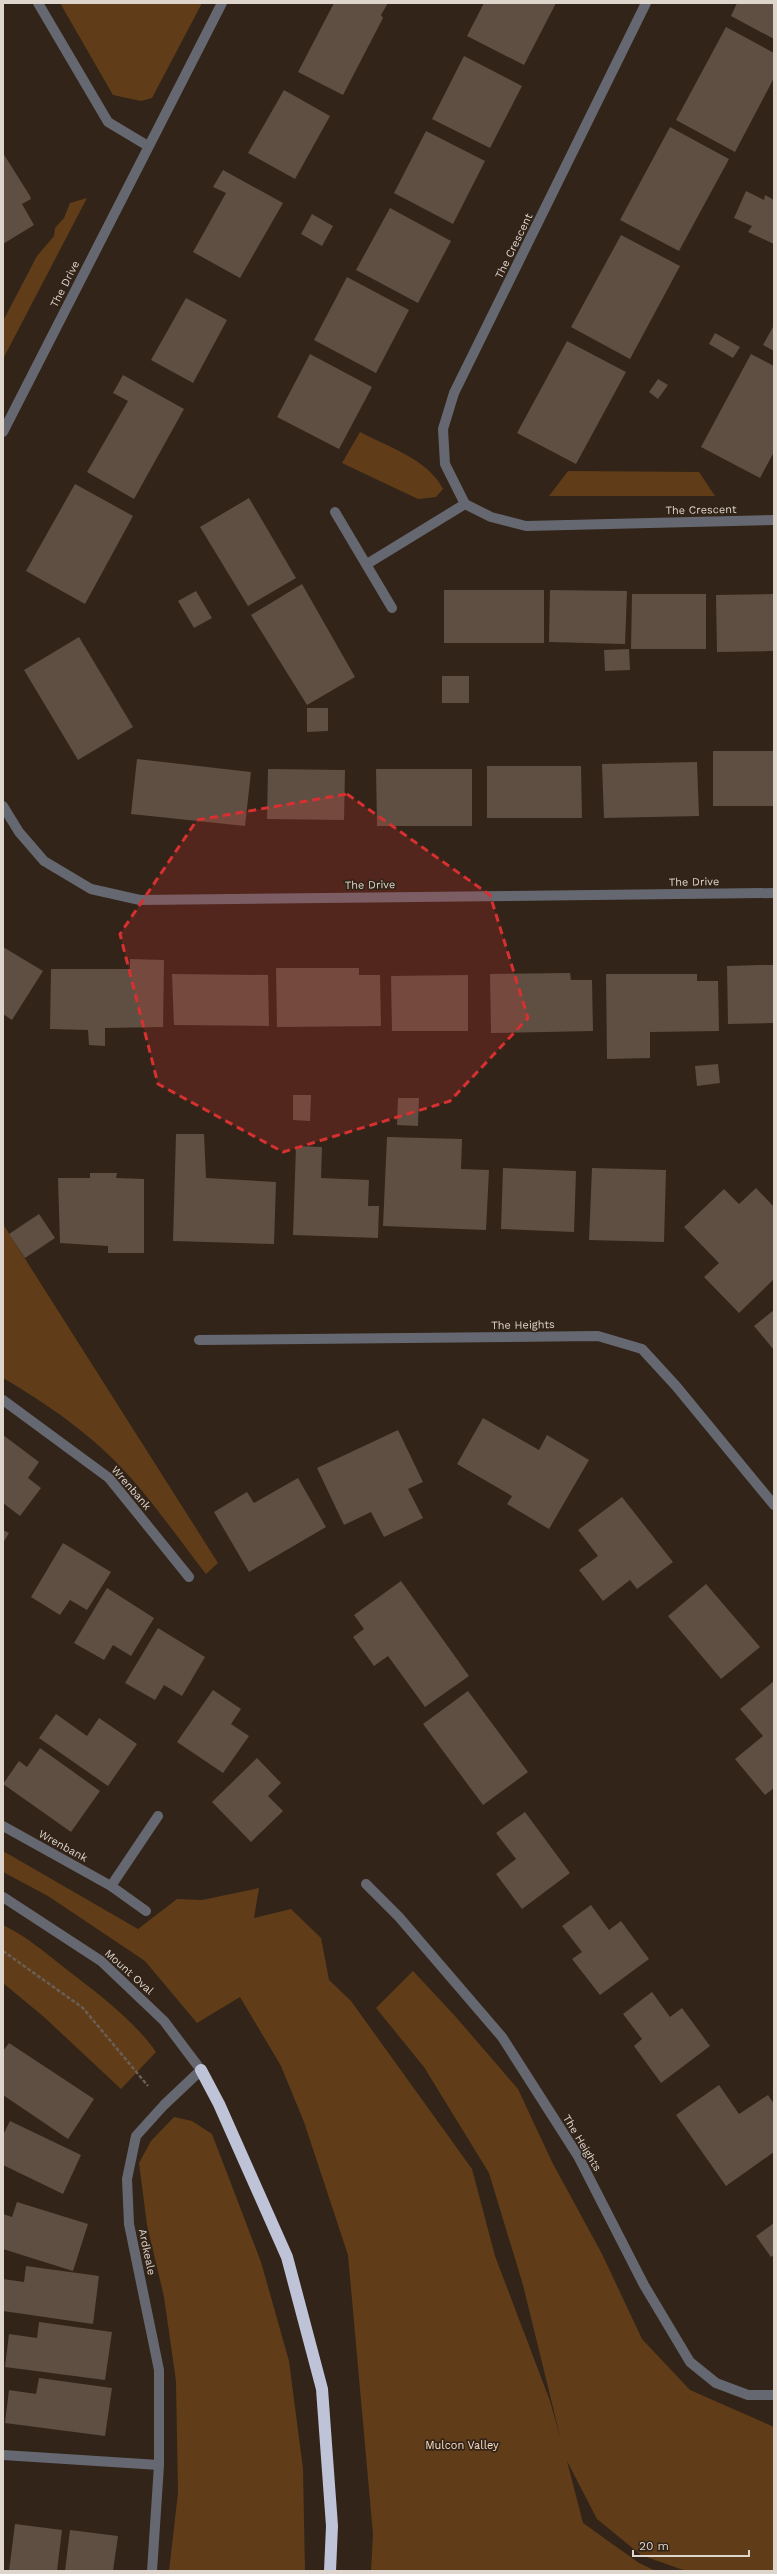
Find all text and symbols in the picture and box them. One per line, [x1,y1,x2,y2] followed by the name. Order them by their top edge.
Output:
[493,211,536,281] street label: The Crescent
[48,258,82,310] street label: The Drive
[665,503,737,517] street label: The Crescent
[669,875,719,889] street label: The Drive
[345,878,395,892] street label: The Drive
[491,1318,555,1332] street label: The Heights
[108,1463,154,1513] street label: Wrenbank
[36,1827,90,1865] street label: Wrenbank
[102,1947,157,1998] street label: Mount Oval
[560,2112,604,2174] street label: The Heights
[136,2228,158,2276] street label: Ardkeale
[425,2439,499,2452] park label: Mulcon Valley
[633,2532,749,2558] scale bar
[639,2539,669,2553] text: 20 m

